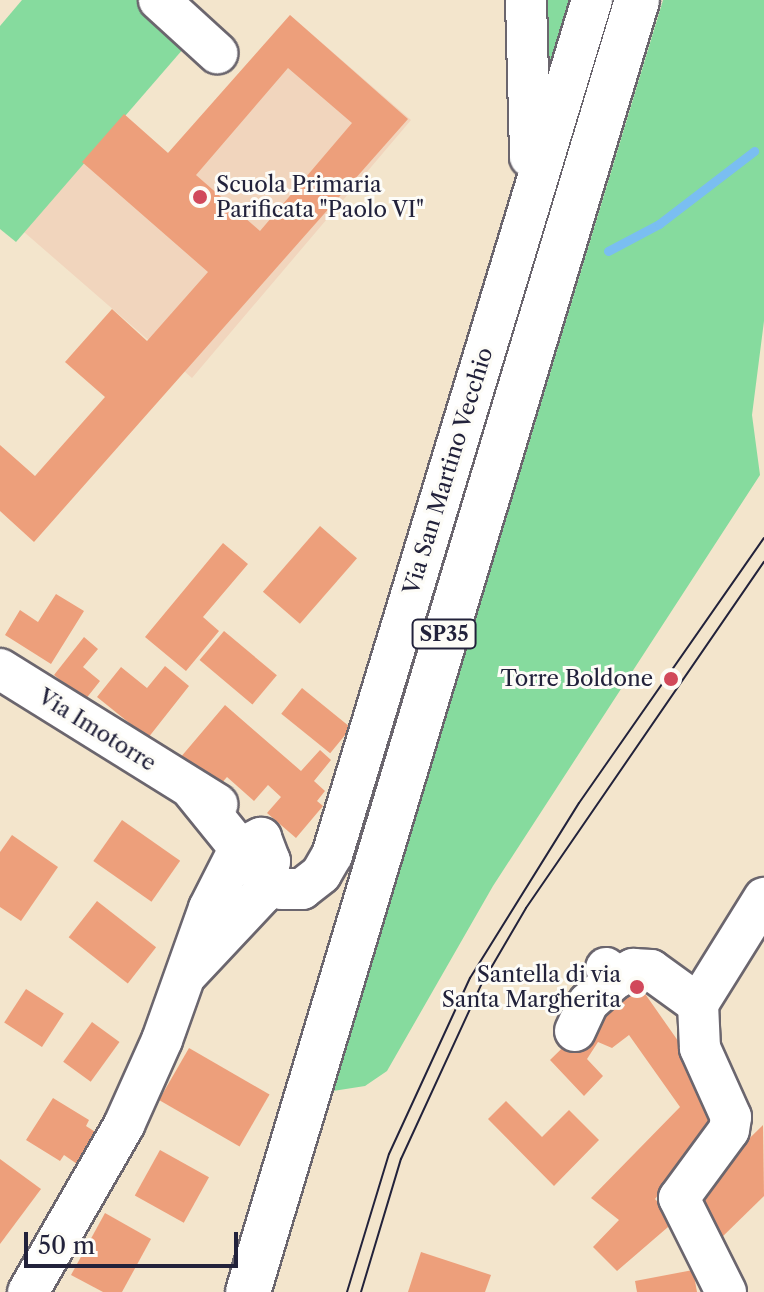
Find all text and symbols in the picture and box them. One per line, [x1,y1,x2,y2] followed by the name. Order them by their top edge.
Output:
[216,171,426,222] place label: Scuola Primaria Parificata "Paolo VI"
[191,188,209,206] marker: Scuola Primaria Parificata "Paolo VI"
[398,344,498,598] street label: Via San Martino Vecchio
[410,618,478,650] road number: SP35
[500,666,653,692] place label: Torre Boldone
[660,668,682,690] marker: Torre Boldone
[33,683,161,777] street label: Via Imotorre
[441,961,621,1012] place label: Santella di via Santa Margherita
[628,978,646,996] marker: Santella di via Santa Margherita
[28,1216,242,1266] scale bar
[38,1231,95,1260] text: 50 m

